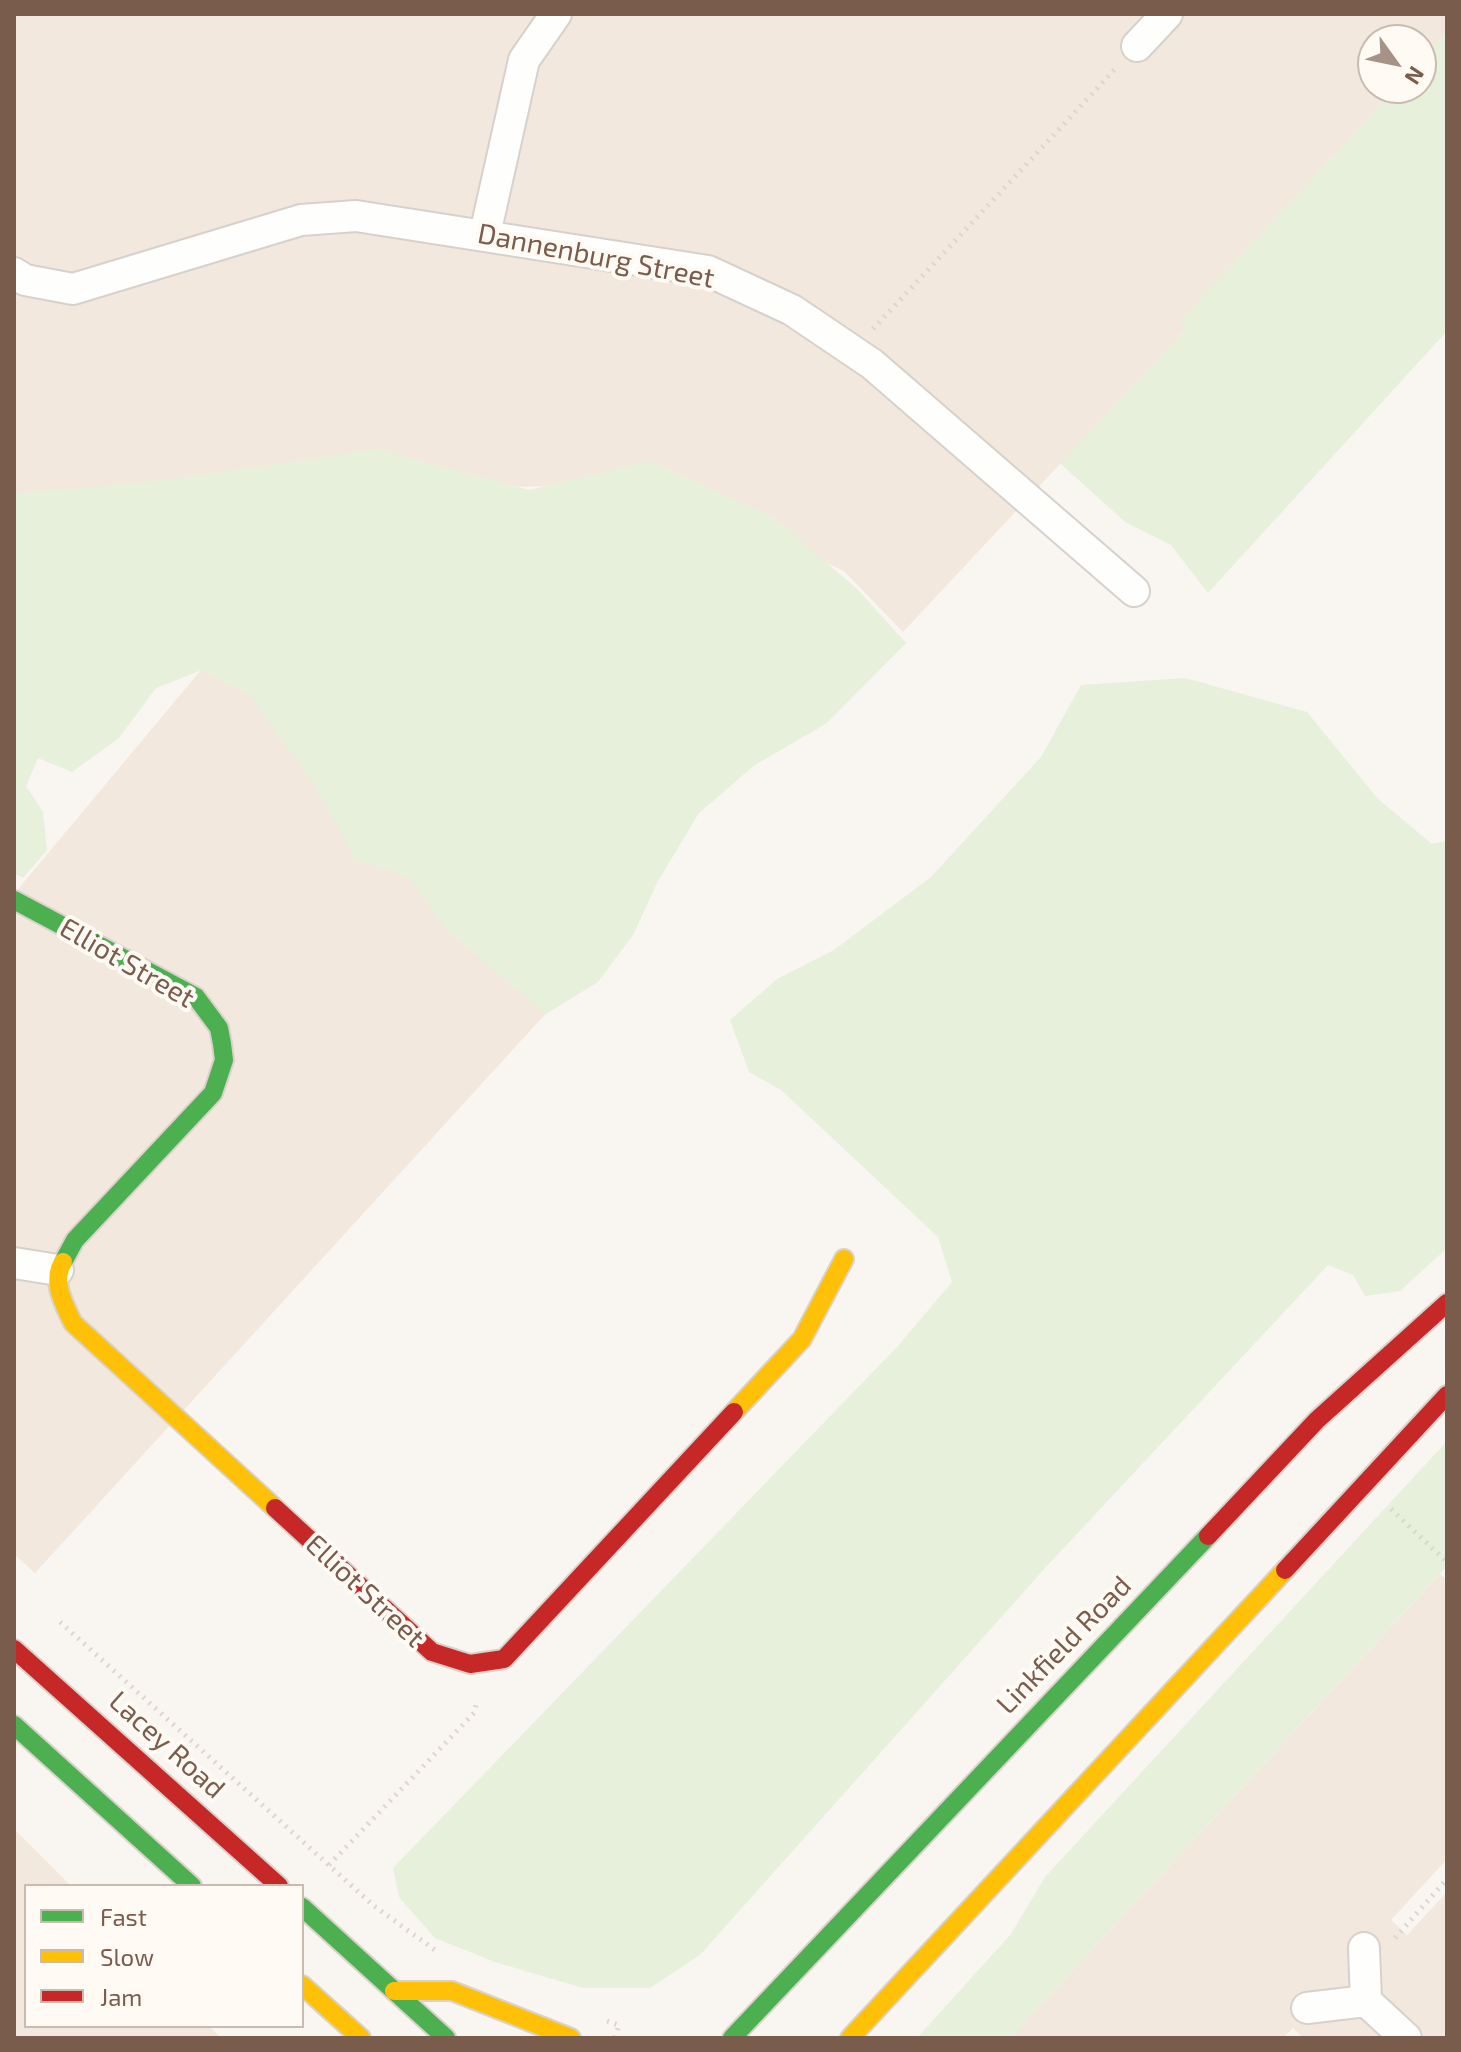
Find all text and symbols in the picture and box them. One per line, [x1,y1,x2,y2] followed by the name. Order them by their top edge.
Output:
[1357,24,1437,104] north arrow
[1400,62,1431,90] text: N
[475,217,717,295] street label: Dannenburg Street
[54,911,200,1015] street label: Elliot Street
[299,1528,431,1654] street label: Elliot Street
[990,1569,1138,1721] street label: Linkfield Road
[102,1684,232,1806] street label: Lacey Road
[24,1884,304,2028] legend
[100,1902,147,1931] text: Fast
[100,1942,154,1971] text: Slow
[100,1982,142,2011] text: Jam

